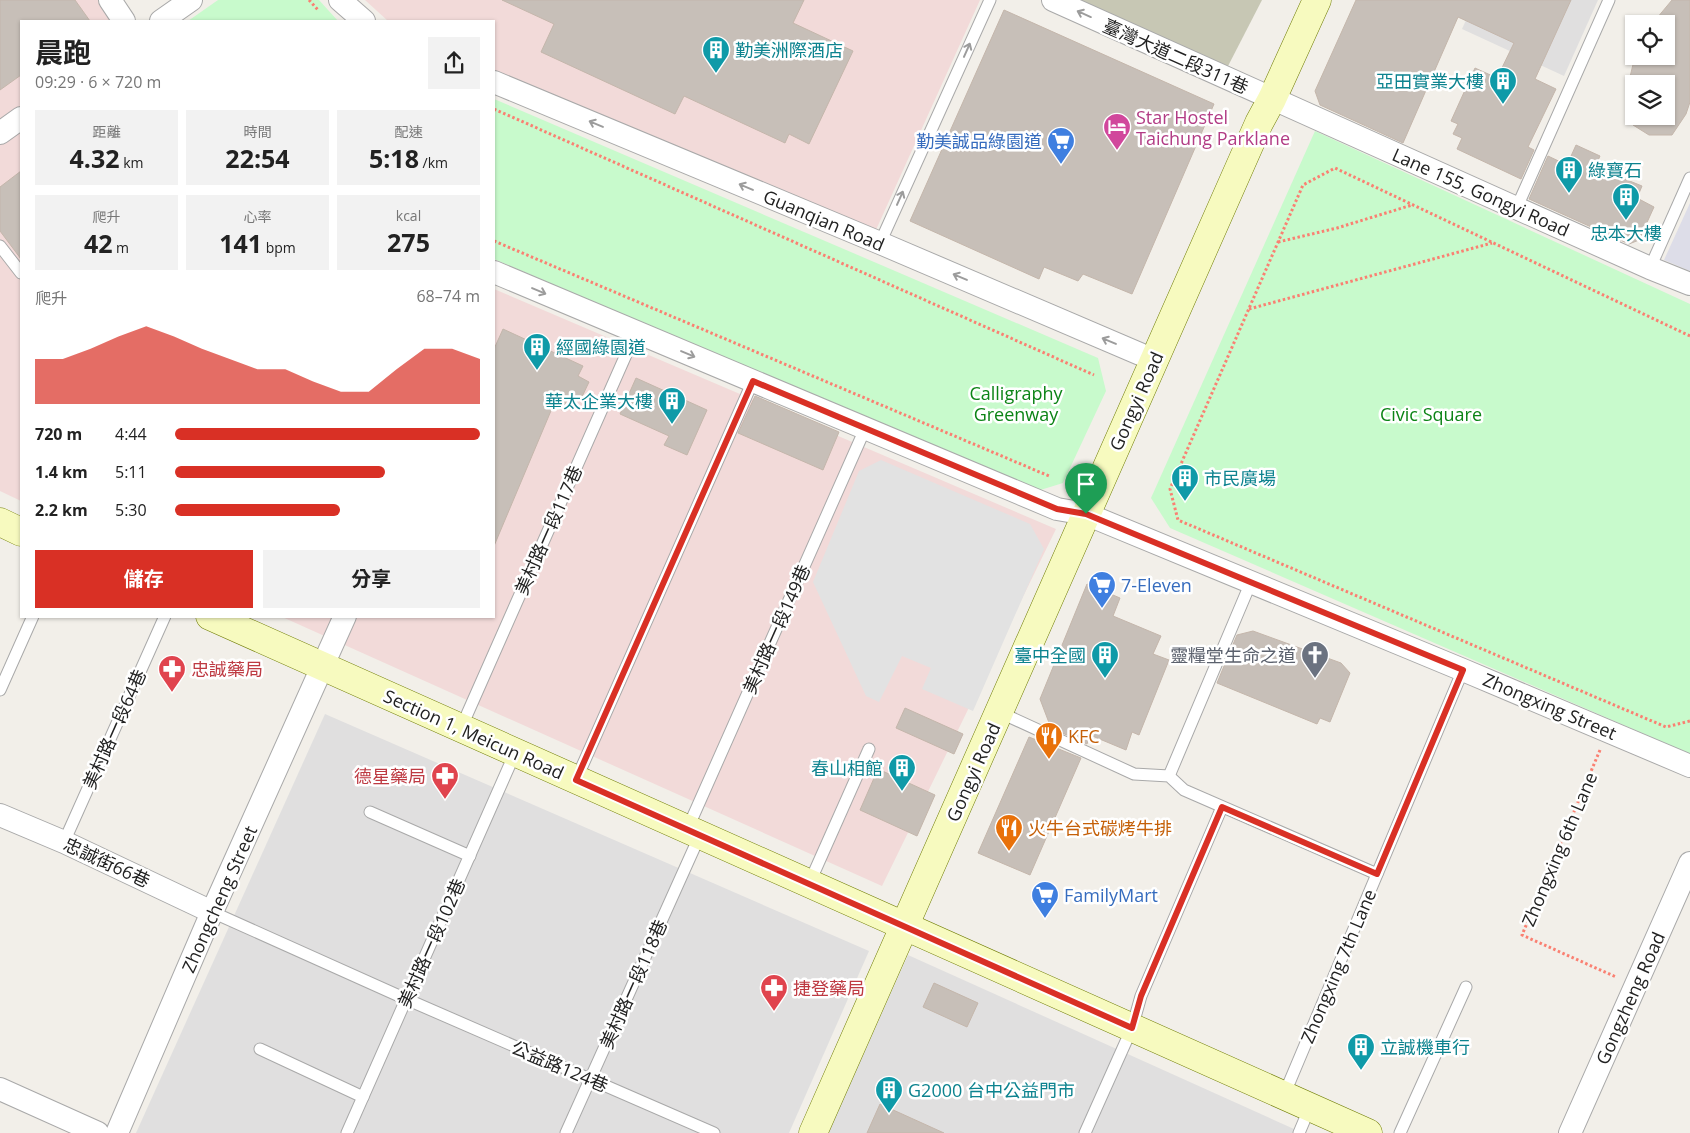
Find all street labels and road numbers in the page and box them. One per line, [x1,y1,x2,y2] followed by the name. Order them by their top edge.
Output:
[1099,13,1253,99] street label: 臺灣大道二段311巷
[1389,142,1573,242] street label: Lane 155, Gongyi Road
[760,184,888,256] street label: Guanqian Road
[1103,348,1169,454] street label: Gongyi Road
[509,462,587,598] street label: 美村路一段117巷
[737,561,815,697] street label: 美村路一段149巷
[77,665,151,793] street label: 美村路一段64巷
[1480,667,1620,745] street label: Zhongxing Street
[380,683,568,785] street label: Section 1, Meicun Road
[940,719,1006,825] street label: Gongyi Road
[1516,768,1602,930] street label: Zhongxing 6th Lane
[176,822,262,976] street label: Zhongcheng Street
[60,832,154,892] street label: 忠誠街66巷
[392,875,470,1011] street label: 美村路一段102巷
[1295,885,1381,1047] street label: Zhongxing 7th Lane
[594,916,672,1052] street label: 美村路一段118巷
[1590,928,1670,1068] street label: Gongzheng Road
[508,1035,612,1097] street label: 公益路124巷

